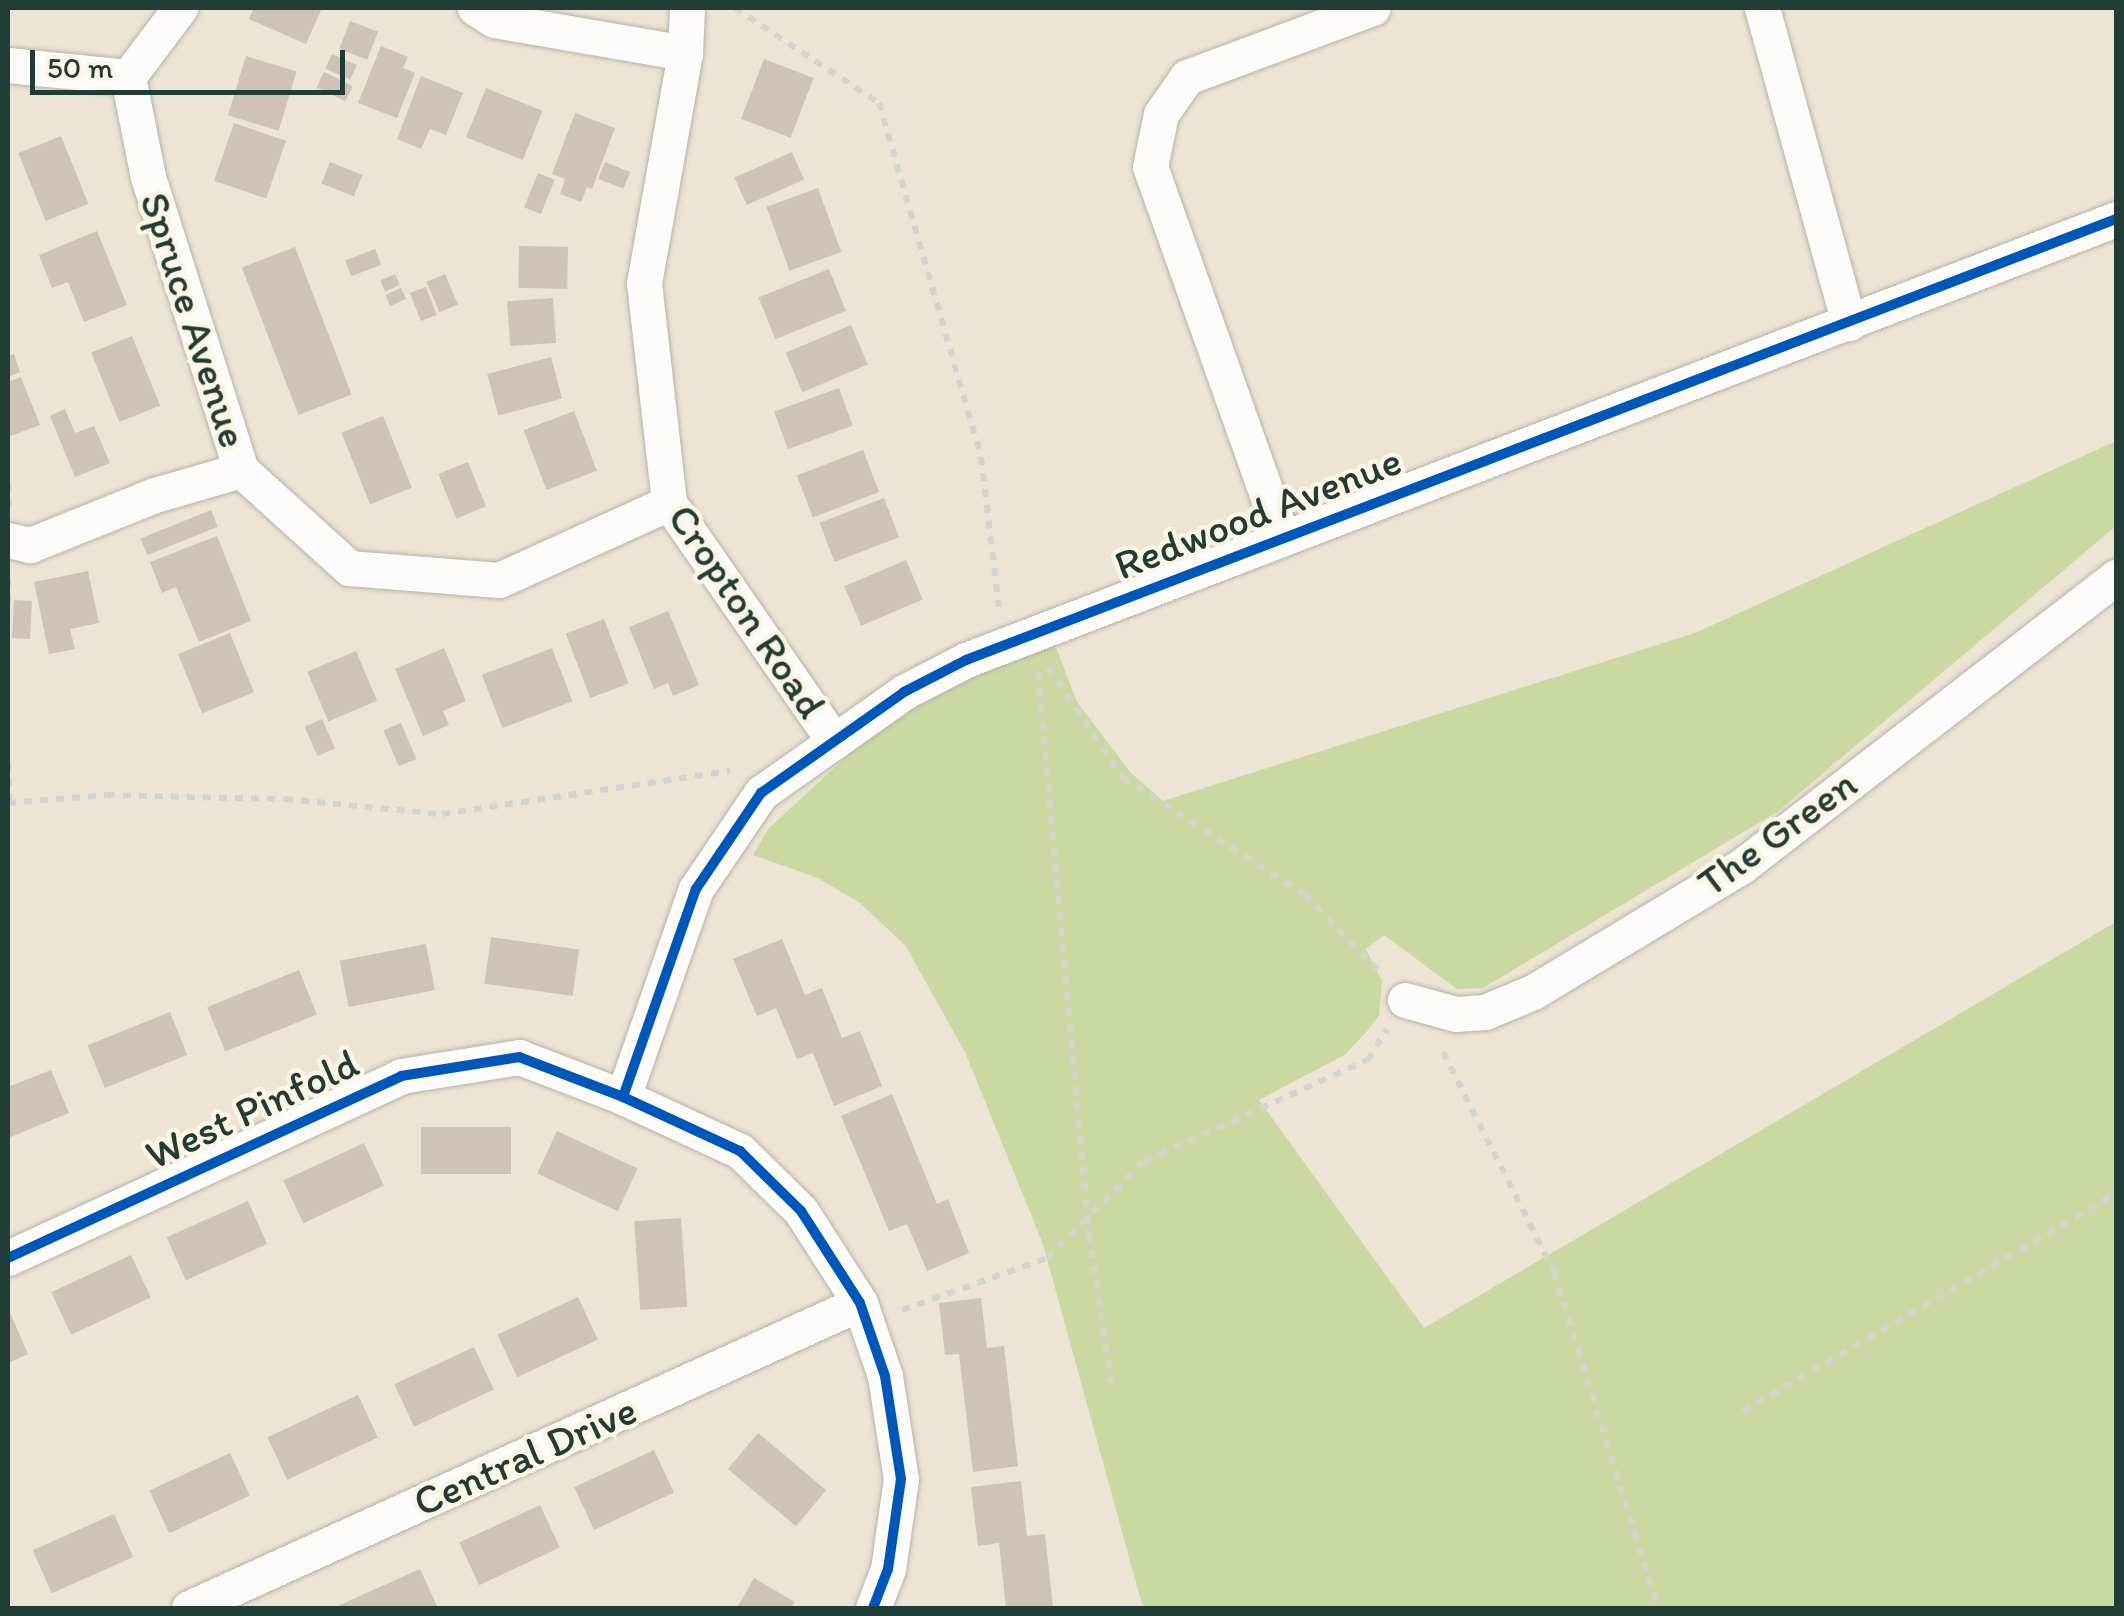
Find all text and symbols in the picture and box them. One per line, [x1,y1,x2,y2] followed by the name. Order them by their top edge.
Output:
[35,30,350,92] scale bar
[47,49,113,86] text: 50 m
[129,186,259,454] street label: Spruce Avenue
[1107,435,1409,591] street label: Redwood Avenue
[657,495,837,727] street label: Cropton Road
[1688,759,1866,907] street label: The Green
[138,1038,366,1180] street label: West Pinfold
[405,1384,645,1528] street label: Central Drive

